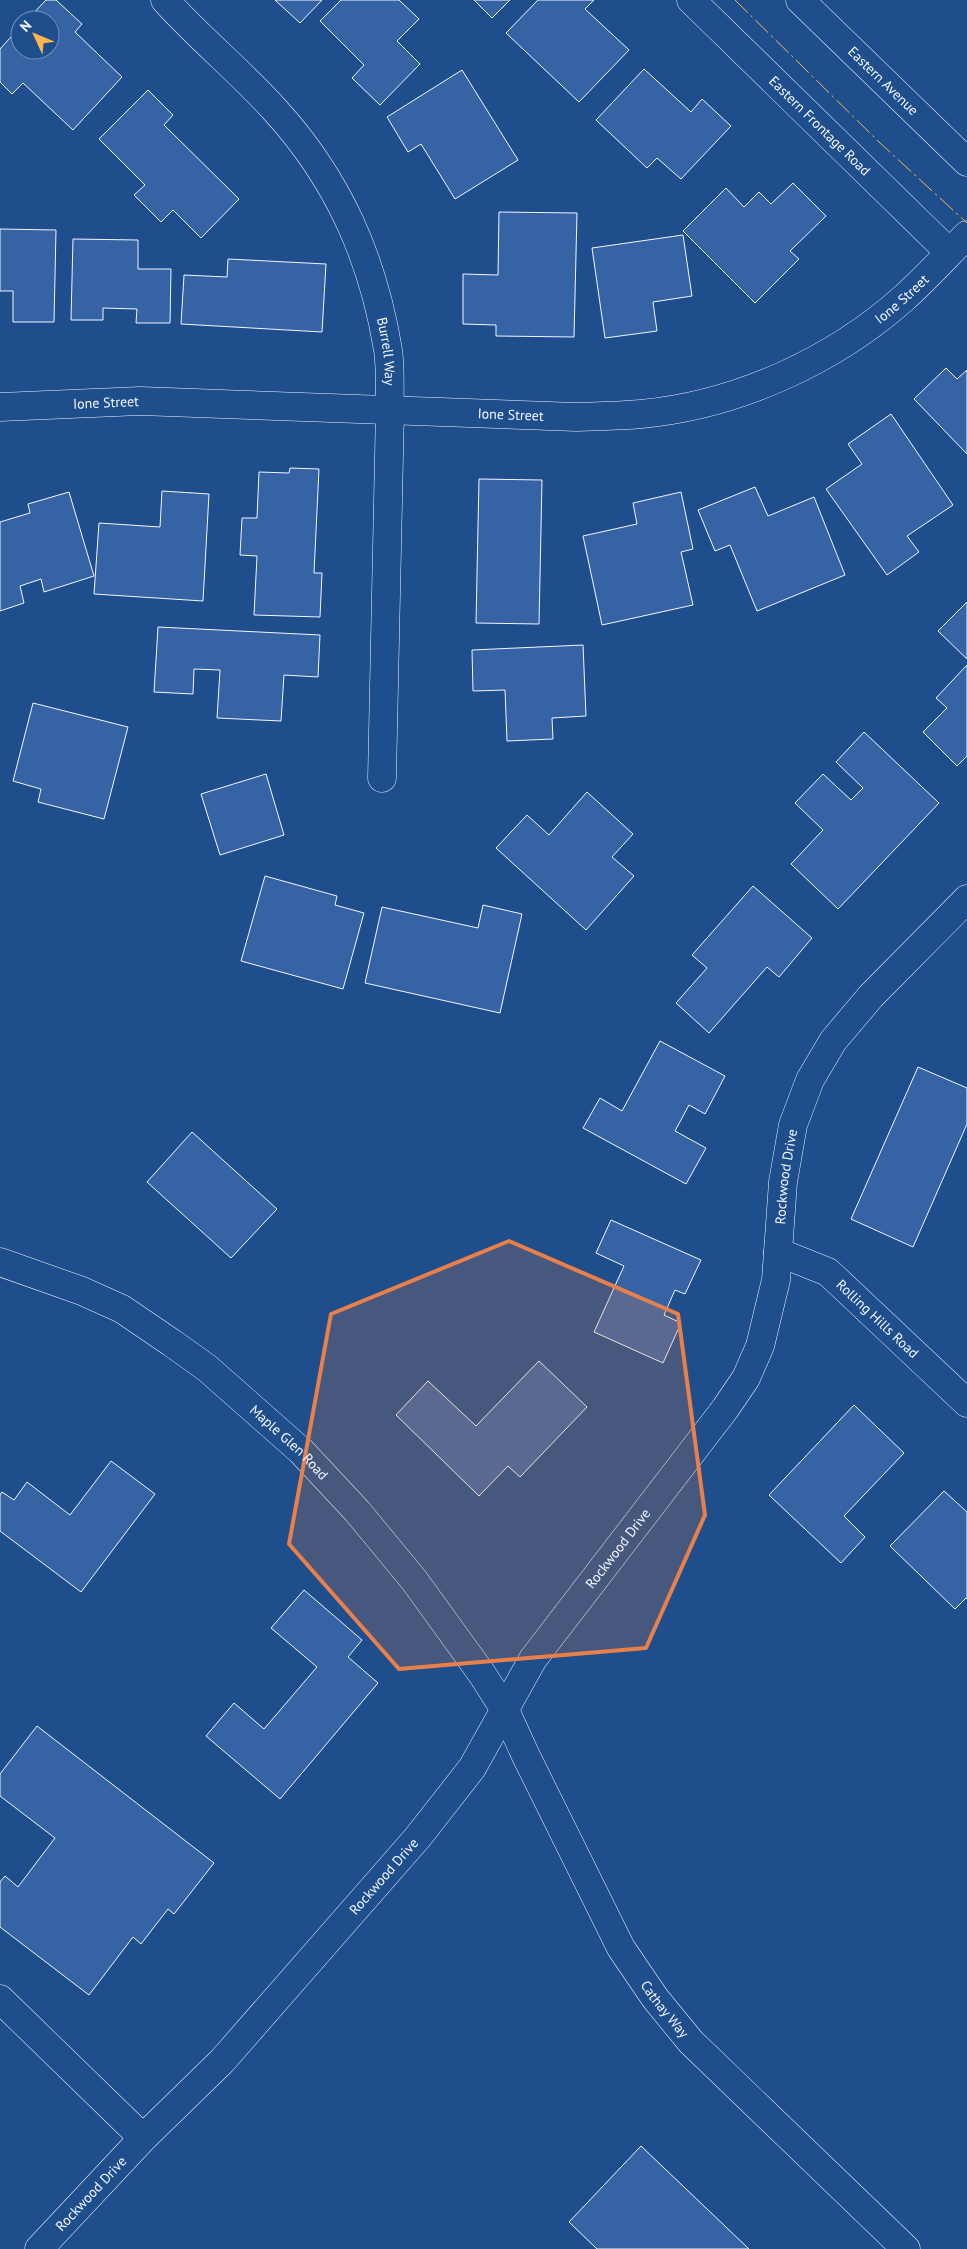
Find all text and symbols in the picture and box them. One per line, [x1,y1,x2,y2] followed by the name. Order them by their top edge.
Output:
[10,10,60,60] north arrow
[16,16,35,36] text: N
[844,42,922,119] street label: Eastern Avenue
[765,72,874,179] street label: Eastern Frontage Road
[871,270,933,328] street label: Ione Street
[373,316,399,386] street label: Burrell Way
[73,392,139,413] street label: Ione Street
[477,404,544,425] street label: Ione Street
[771,1128,801,1225] street label: Rockwood Drive
[833,1276,923,1362] street label: Rolling Hills Road
[246,1401,332,1483] street label: Maple Glen Road
[581,1505,654,1592] street label: Rockwood Drive
[345,1834,422,1918] street label: Rockwood Drive
[637,1977,693,2042] street label: Cathay Way
[52,2152,130,2235] street label: Rockwood Drive

